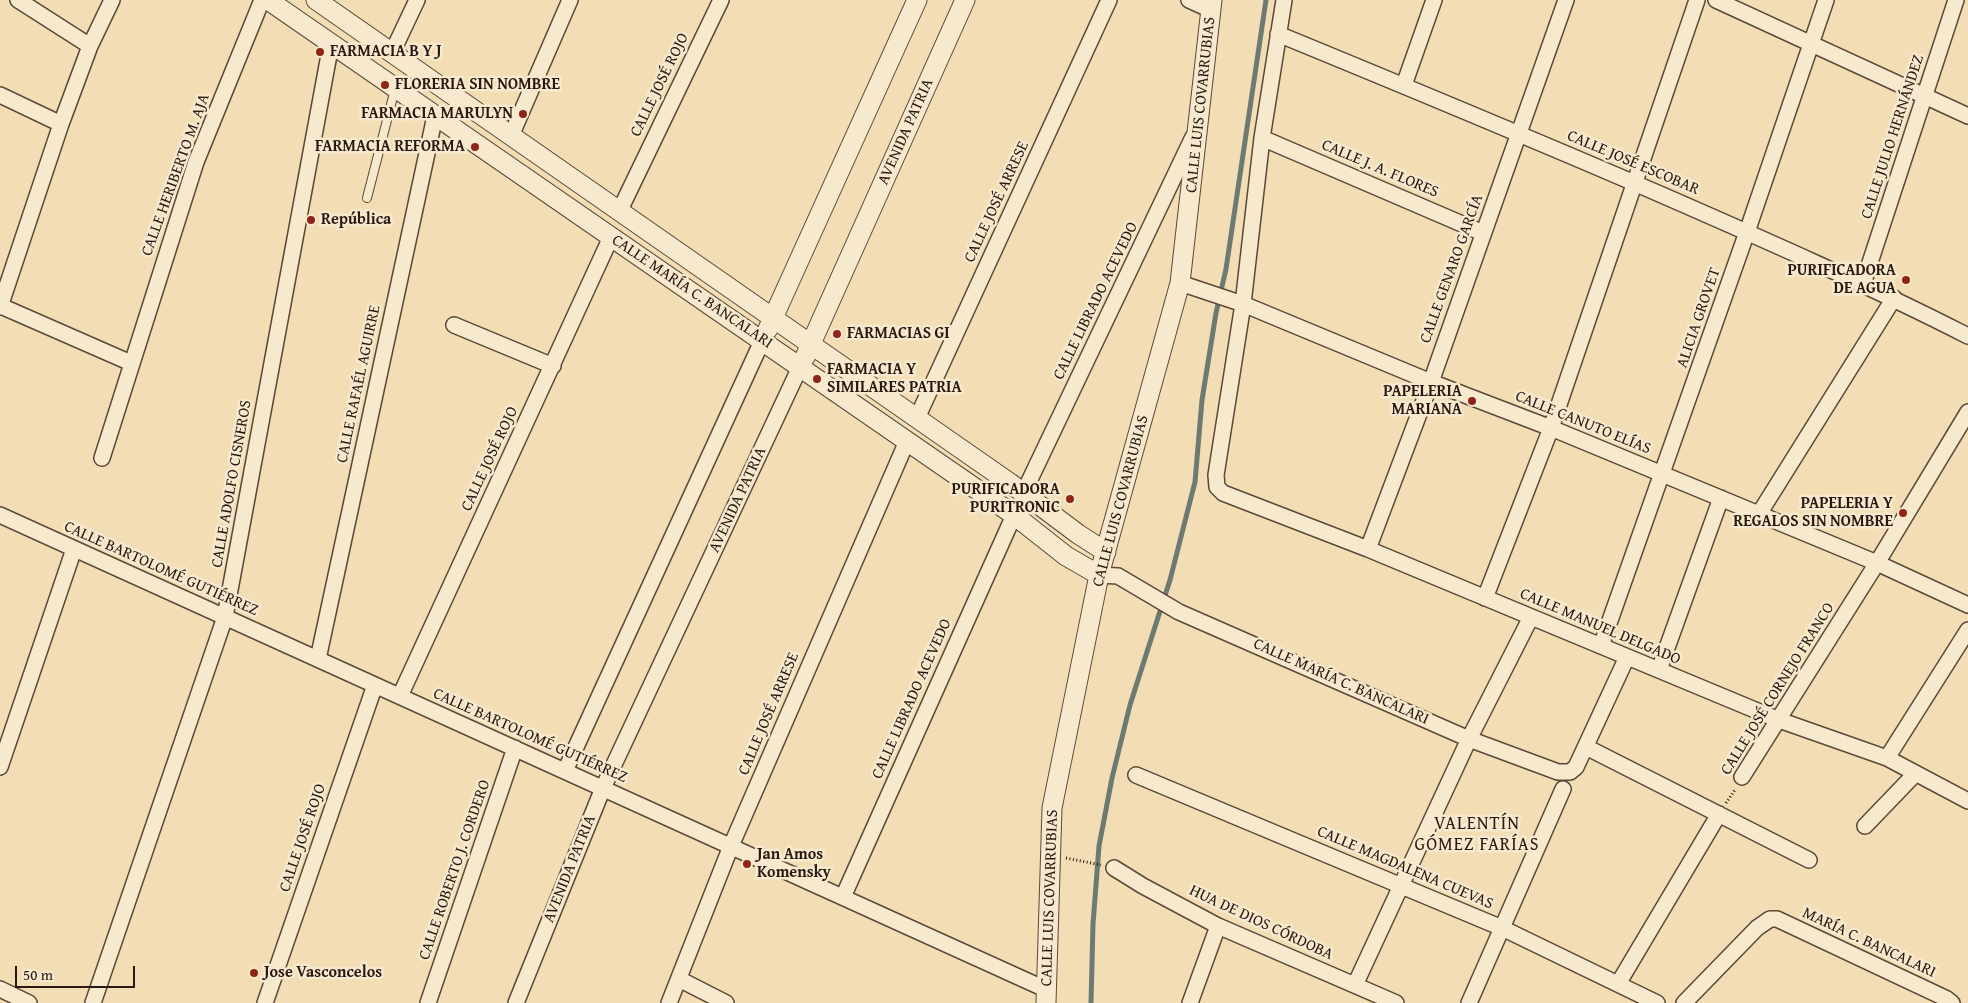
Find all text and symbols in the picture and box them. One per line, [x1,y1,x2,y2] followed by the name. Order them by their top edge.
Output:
[1182,16,1220,194] street label: CALLE LUIS COVARRUBIAS
[627,30,693,140] street label: CALLE JOSÉ ROJO
[330,42,442,62] place label: FARMACIA B Y J
[314,46,326,58] marker: FARMACIA B Y J
[1857,52,1929,222] street label: CALLE JULIO HERNÁNDEZ
[395,75,560,95] place label: FLORERIA SIN NOMBRE
[874,76,938,188] street label: AVENIDA PATRIA
[379,79,391,91] marker: FLORERIA SIN NOMBRE
[138,91,214,259] street label: CALLE HERIBERTO M. AJA
[361,104,513,124] place label: FARMACIA MARULYN
[517,108,529,120] marker: FARMACIA MARULYN
[1564,126,1702,200] street label: CALLE JOSÉ ESCOBAR
[1319,136,1441,202] street label: CALLE J. A. FLORES
[315,137,465,157] place label: FARMACIA REFORMA
[961,138,1033,266] street label: CALLE JOSÉ ARRESE
[469,141,481,153] marker: FARMACIA REFORMA
[1416,192,1488,346] street label: CALLE GENARO GARCÍA
[321,210,391,230] place label: República
[305,214,317,226] marker: República
[1049,219,1143,383] street label: CALLE LIBRADO ACEVEDO
[608,231,776,353] street label: CALLE MARÍA C. BANCALARI
[1788,261,1896,299] place label: PURIFICADORA DE AGUA
[1673,265,1725,371] street label: ALICIA GROVET
[1900,274,1912,286] marker: PURIFICADORA DE AGUA
[333,303,385,465] street label: CALLE RAFAÉL AGUIRRE
[847,324,950,344] place label: FARMACIAS GI
[831,328,843,340] marker: FARMACIAS GI
[827,360,962,398] place label: FARMACIA Y SIMILARES PATRIA
[811,373,823,385] marker: FARMACIA Y SIMILARES PATRIA
[1383,382,1462,420] place label: PAPELERIA MARIANA
[1512,387,1654,459] street label: CALLE CANUTO ELÍAS
[1466,395,1478,407] marker: PAPELERIA MARIANA
[208,399,256,569] street label: CALLE ADOLFO CISNEROS
[457,404,523,514] street label: CALLE JOSÉ ROJO
[1089,413,1153,589] street label: CALLE LUIS COVARRUBIAS
[705,444,771,556] street label: AVENIDA PATRIA
[952,480,1060,518] place label: PURIFICADORA PURITRONIC
[1064,493,1076,505] marker: PURIFICADORA PURITRONIC
[1733,494,1893,532] place label: PAPELERIA Y REGALOS SIN NOMBRE
[1897,507,1909,519] marker: PAPELERIA Y REGALOS SIN NOMBRE
[61,517,261,621] street label: CALLE BARTOLOMÉ GUTIÉRREZ
[1517,584,1683,670] street label: CALLE MANUEL DELGADO
[1717,599,1839,779] street label: CALLE JOSÉ CORNEJO FRANCO
[868,616,956,782] street label: CALLE LIBRADO ACEVEDO
[1250,635,1432,729] street label: CALLE MARÍA C. BANCALARI
[734,650,804,778] street label: CALLE JOSÉ ARRESE
[430,684,630,788] street label: CALLE BARTOLOMÉ GUTIÉRREZ
[415,777,495,963] street label: CALLE ROBERTO J. CORDERO
[276,781,330,895] street label: CALLE JOSÉ ROJO
[1037,809,1063,987] street label: CALLE LUIS COVARRUBIAS
[540,812,600,926] street label: AVENIDA PATRIA
[1413,813,1541,856] district label: VALENTÍN GÓMEZ FARÍAS
[1314,822,1496,914] street label: CALLE MAGDALENA CUEVAS
[757,845,831,883] place label: Jan Amos Komensky
[741,858,753,870] marker: Jan Amos Komensky
[1186,881,1336,965] street label: HUA DE DIOS CÓRDOBA
[1799,904,1939,982] street label: MARÍA C. BANCALARI
[18,956,138,988] scale bar
[264,963,382,983] place label: Jose Vasconcelos
[23,964,53,985] text: 50 m
[248,967,260,979] marker: Jose Vasconcelos

